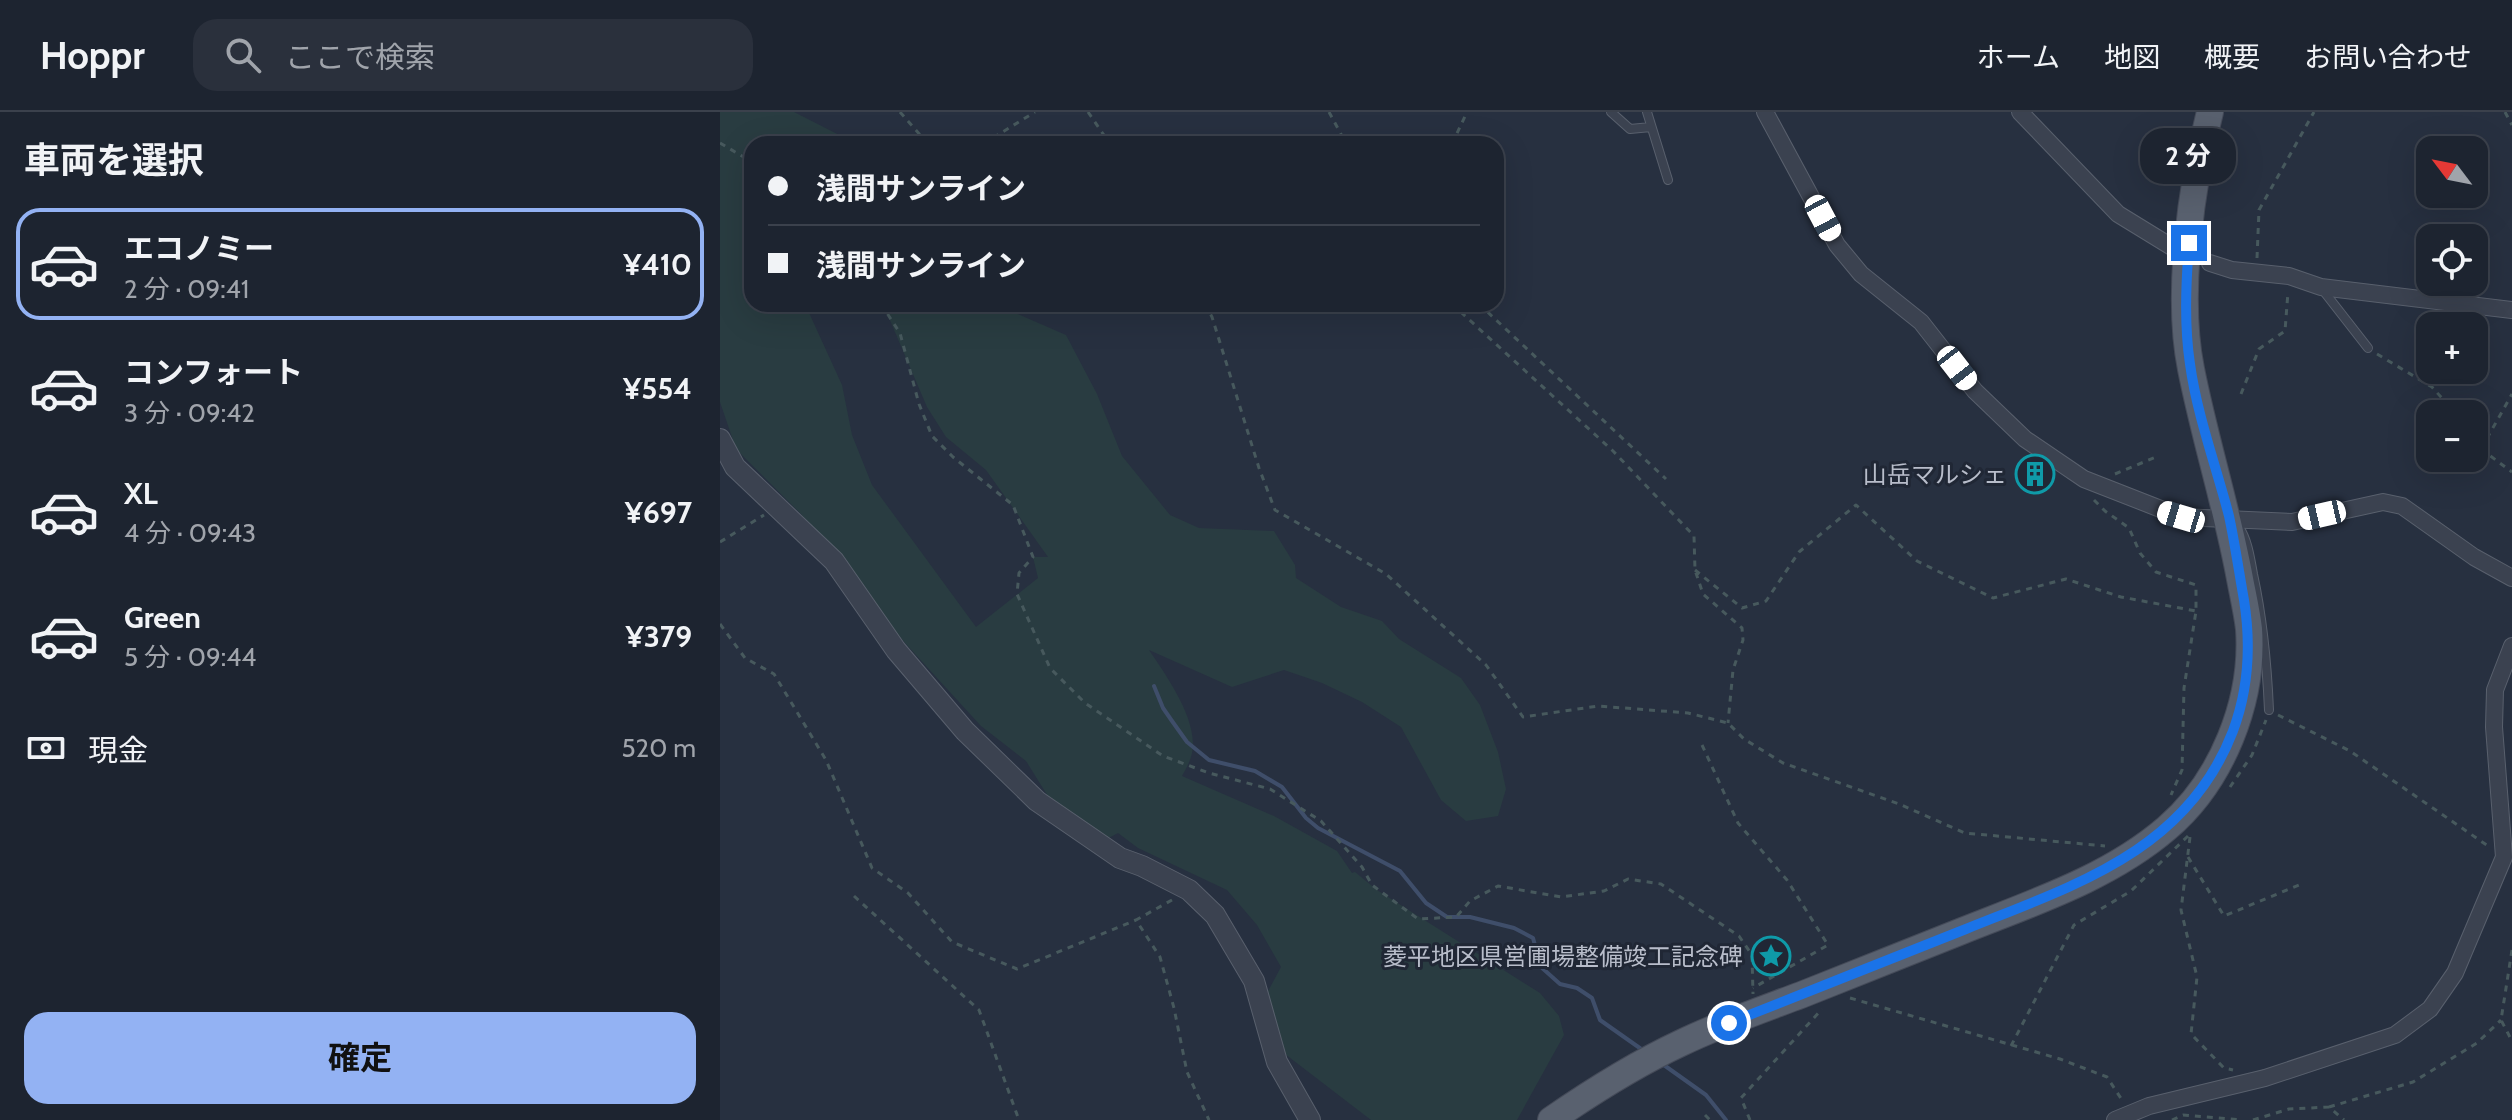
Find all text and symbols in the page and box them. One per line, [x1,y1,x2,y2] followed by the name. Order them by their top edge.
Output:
[193,19,753,91] search box
[40,32,145,79] text: Hoppr
[221,33,265,77] icon: search
[285,39,435,76] text: ここで検索
[1977,40,2060,74] text: ホーム
[2104,40,2160,74] text: 地図
[2204,40,2260,74] text: 概要
[2304,40,2472,74] text: お問い合わせ
[2141,127,2237,183] callout: 2 分
[2416,136,2488,208] north arrow
[2416,136,2488,472] map controls
[24,138,204,182] text: 車両を選択
[2165,140,2211,172] text: 2 分
[816,170,1026,207] text: 浅間サンライン
[1801,191,1845,245] car
[2416,224,2488,296] button: locate
[2171,225,2207,261] route end
[28,228,100,300] icon: car
[124,230,274,267] text: エコノミー
[623,246,692,283] text: ¥410
[816,247,1026,284] text: 浅間サンライン
[124,273,249,305] text: 2 分 · 09:41
[2416,312,2488,384] button: +
[1933,342,1981,394] car
[28,352,100,424] icon: car
[124,354,303,391] text: コンフォート
[623,370,692,407] text: ¥554
[124,397,255,429] text: 3 分 · 09:42
[2416,400,2488,472] button: −
[2014,453,2056,495] building icon: 山岳マルシェ
[1863,460,2007,489] place label: 山岳マルシェ
[124,475,158,512] text: XL
[28,476,100,548] icon: car
[625,494,692,531] text: ¥697
[2296,498,2348,532] car
[2155,499,2207,535] car
[124,517,256,549] text: 4 分 · 09:43
[124,599,201,636] text: Green
[28,600,100,672] icon: car
[626,618,692,655] text: ¥379
[124,641,256,673] text: 5 分 · 09:44
[24,726,68,770] icon: cash
[88,732,148,769] text: 現金
[622,732,696,764] text: 520 m
[1750,935,1792,977] place icon: 菱平地区県営圃場整備竣工記念碑
[1383,942,1743,971] place label: 菱平地区県営圃場整備竣工記念碑
[1711,1005,1747,1041] route start
[24,1012,696,1104] button: 確定

